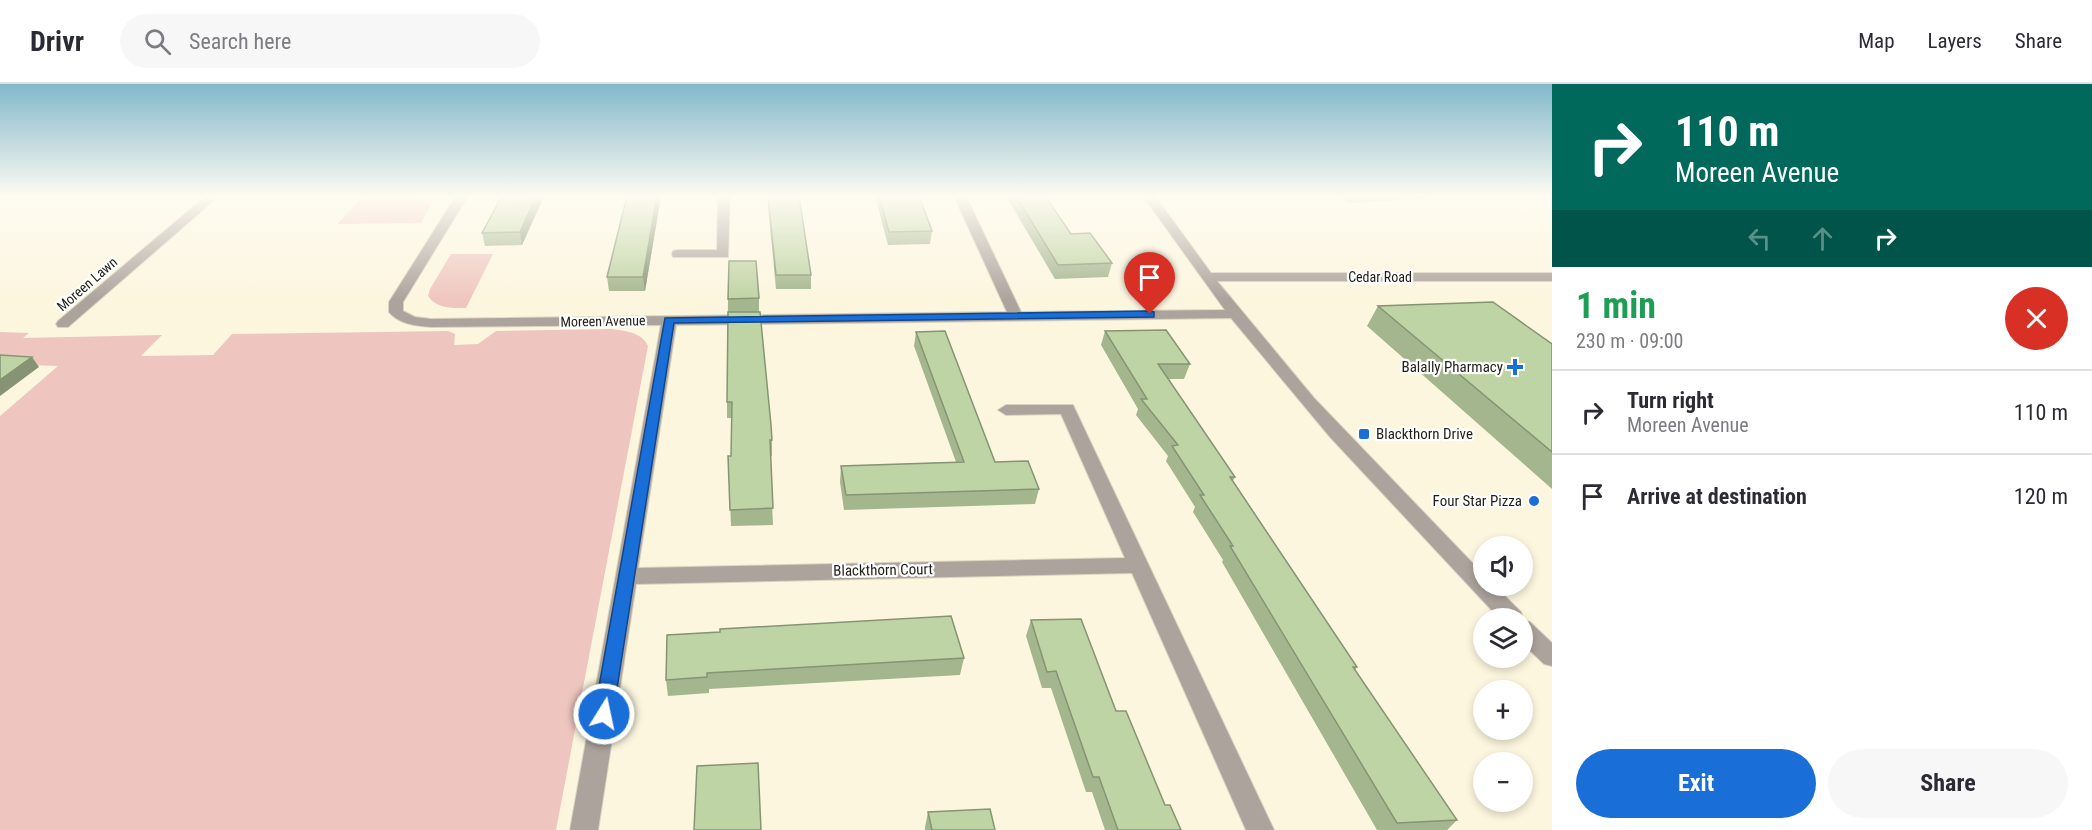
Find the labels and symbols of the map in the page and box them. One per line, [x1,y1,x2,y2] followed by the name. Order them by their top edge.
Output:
[1124,252,1175,314] pin
[54,254,120,314] street label: Moreen Lawn
[1348,269,1412,285] street label: Cedar Road
[560,312,646,330] street label: Moreen Avenue
[1401,358,1503,376] place label: Balally Pharmacy
[1508,360,1522,374] marker: Balally Pharmacy
[1376,425,1473,443] place label: Blackthorn Drive
[1357,427,1371,441] marker: Blackthorn Drive
[1433,492,1522,510] place label: Four Star Pizza
[1527,494,1541,508] marker: Four Star Pizza
[833,560,933,580] street label: Blackthorn Court
[572,682,636,746] position arrow

